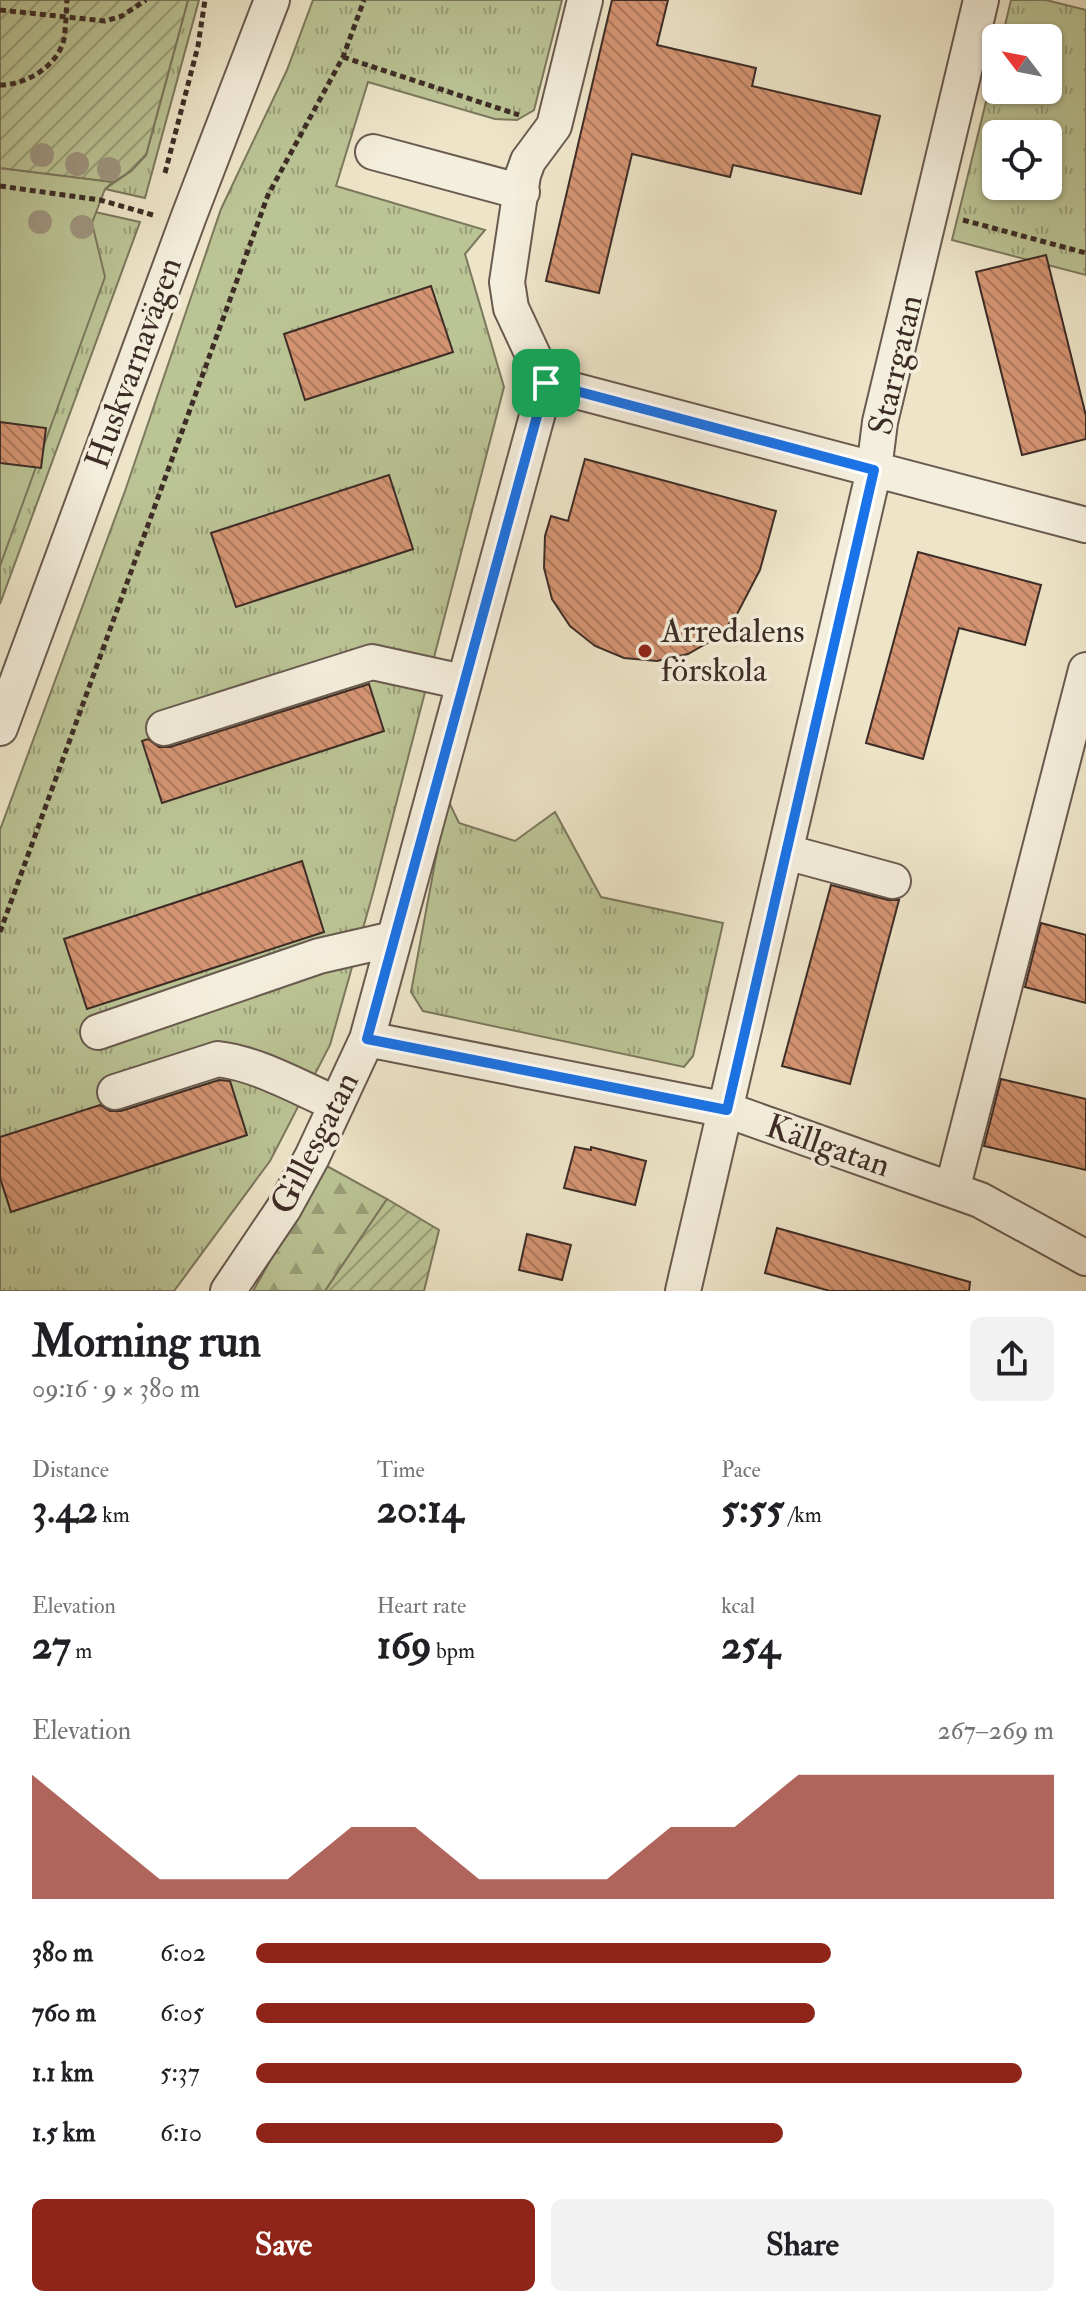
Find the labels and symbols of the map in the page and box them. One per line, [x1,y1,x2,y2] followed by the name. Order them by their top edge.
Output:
[982,24,1062,104] north arrow
[76,251,192,475] street label: Huskvarnavägen
[859,291,933,439] street label: Starrgatan
[512,349,580,417] pin
[660,610,805,692] place label: Arredalens förskola
[636,642,654,660] marker: Arredalens förskola
[261,1065,369,1221] street label: Gillesgatan
[760,1105,896,1187] street label: Källgatan

